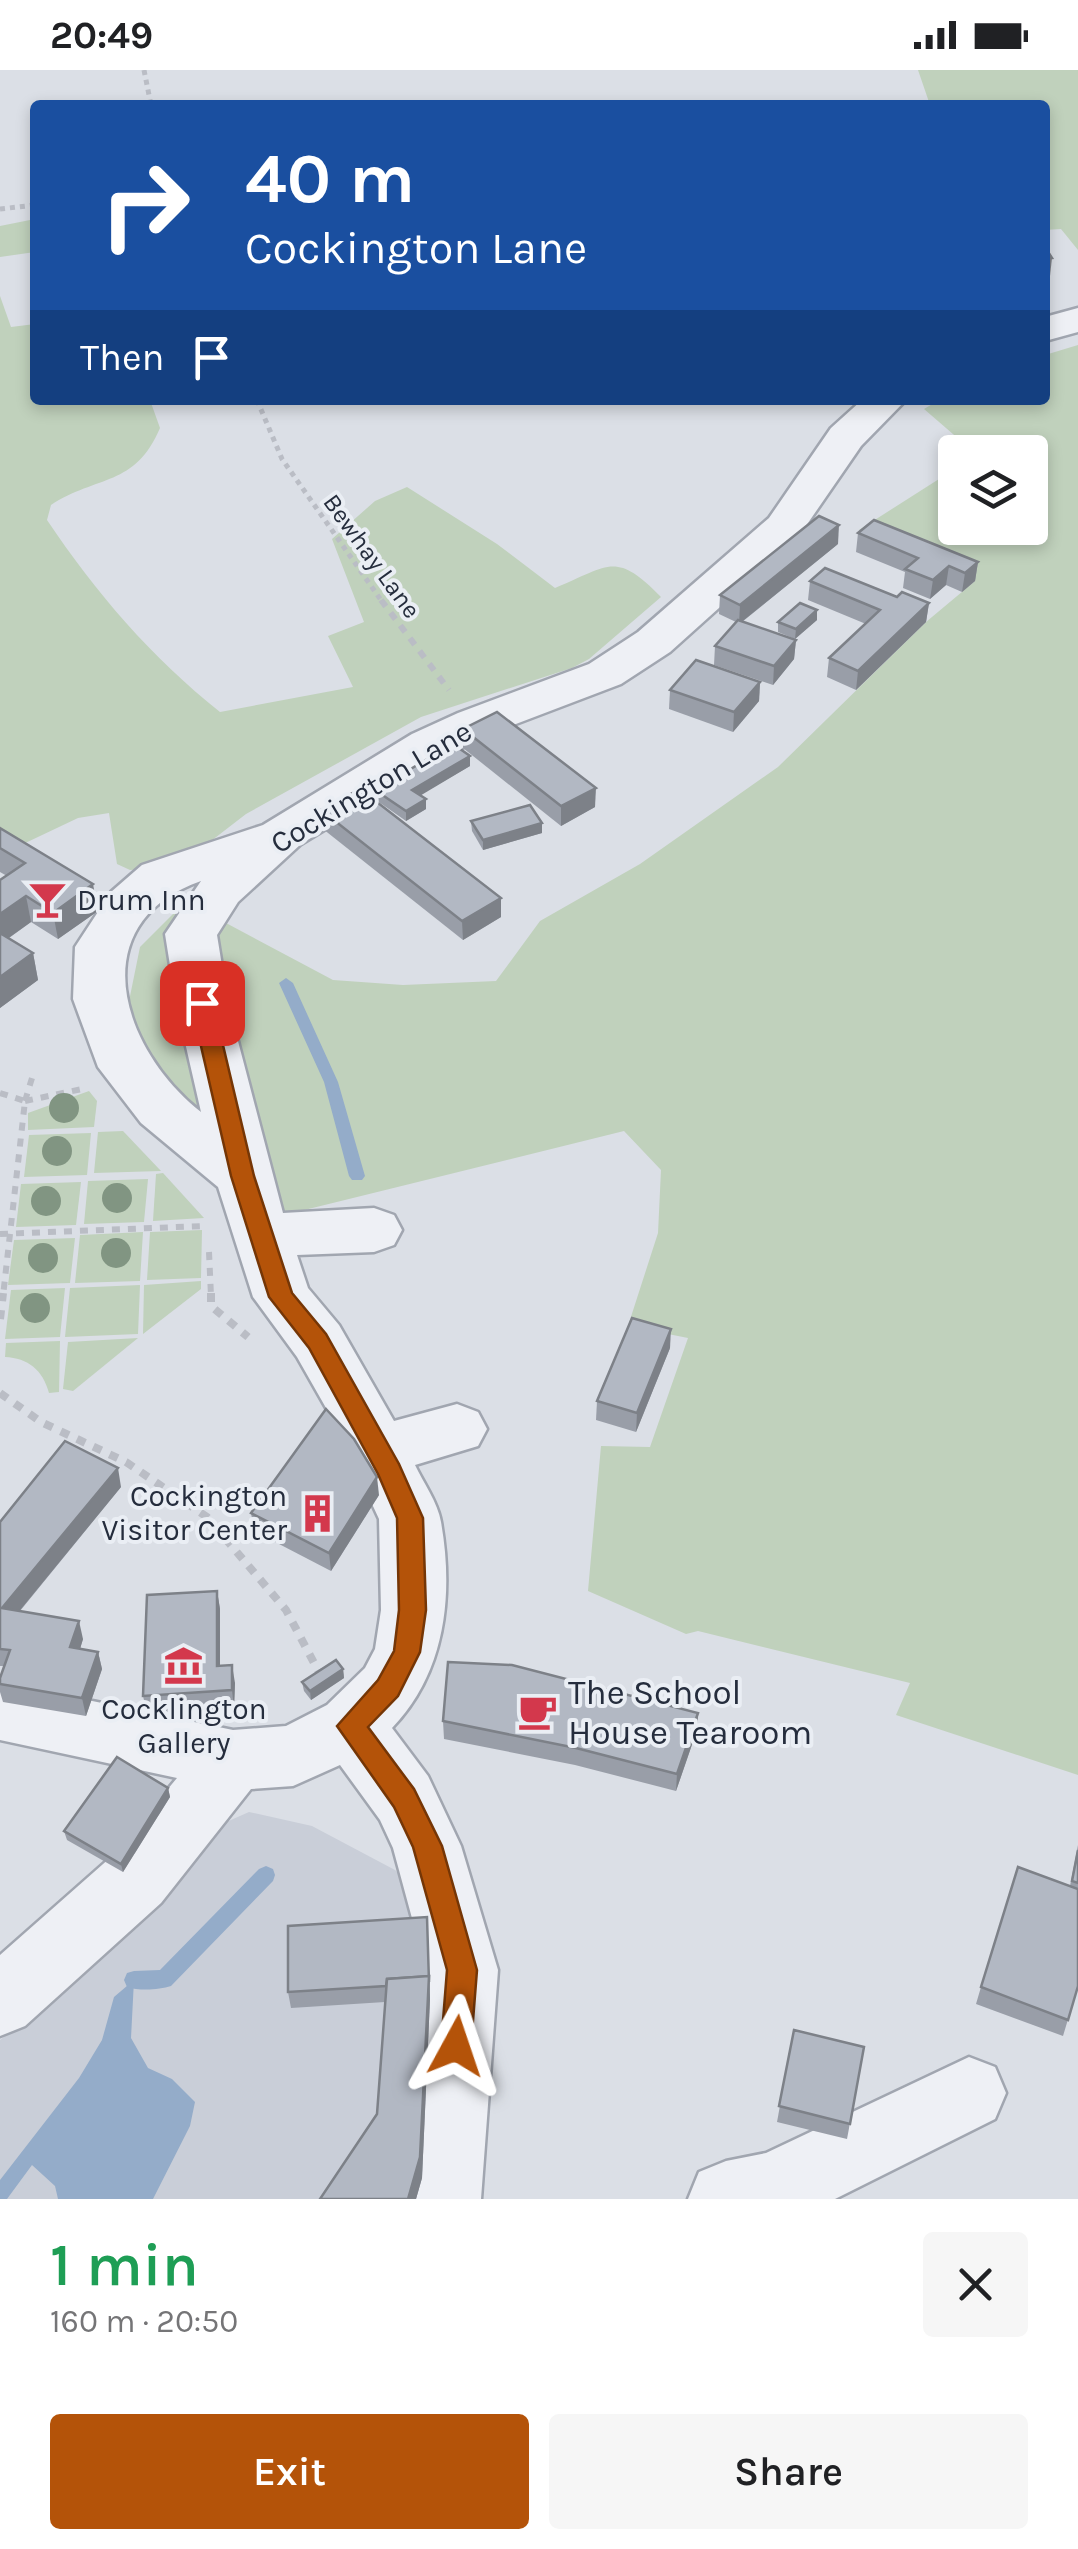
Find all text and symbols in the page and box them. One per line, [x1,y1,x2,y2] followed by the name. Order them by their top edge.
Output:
[50,13,153,58] text: 20:49
[245,138,415,220] text: 40 m
[80,140,210,270] icon: right
[245,222,587,274] text: Cockington Lane
[184,330,239,385] icon: arrive
[80,335,164,380] text: Then
[938,435,1048,545] map controls
[938,435,1048,545] button: layers
[317,488,427,624] street label: Bewhay Lane
[264,713,478,861] street label: Cockington Lane
[26,879,68,921] bar icon: Drum Inn
[77,882,206,918] place label: Drum Inn
[160,961,245,1046] pin
[175,976,230,1031] icon: arrive
[101,1478,287,1548] place label: Cockington Visitor Center
[296,1492,338,1534] building icon: Cockington Visitor Center
[163,1644,205,1686] museum icon: Cocklington Gallery
[568,1672,812,1753] place label: The School House Tearoom
[101,1691,267,1761] place label: Cocklington Gallery
[517,1691,559,1733] cafe icon: The School House Tearoom
[404,1994,508,2098] position arrow
[50,2230,199,2300] text: 1 min
[923,2232,1028,2337] button: close
[50,2303,238,2340] text: 160 m · 20:50
[50,2414,529,2529] button: Exit
[549,2414,1028,2529] button: Share

